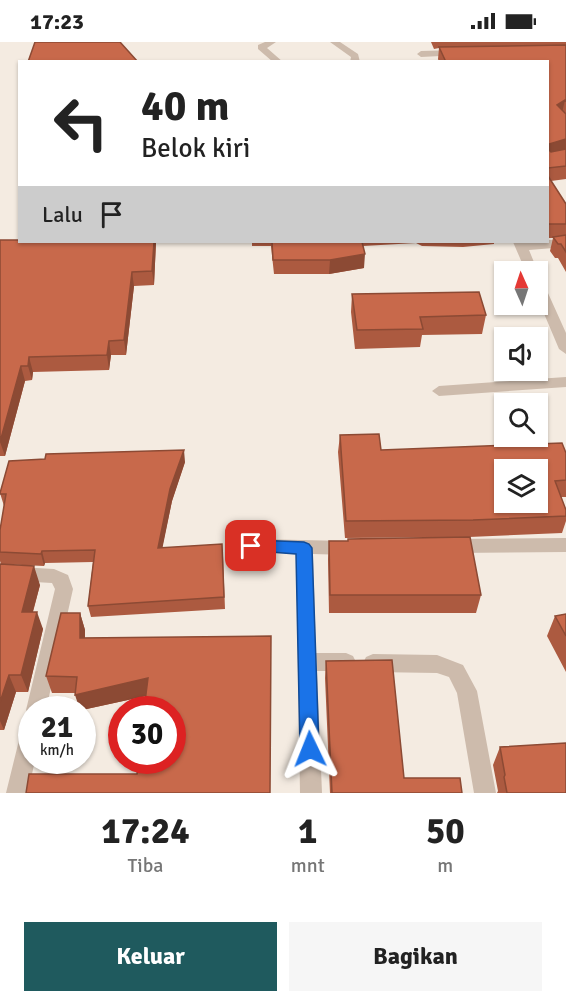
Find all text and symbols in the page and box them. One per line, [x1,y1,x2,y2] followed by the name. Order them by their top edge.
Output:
[30,8,84,35] text: 17:23
[141,81,230,132] text: 40 m
[42,84,120,162] icon: left
[141,132,250,165] text: Belok kiri
[95,198,128,231] icon: arrive
[42,201,83,228] text: Lalu
[494,261,548,315] north arrow
[494,261,548,513] map controls
[494,327,548,381] button: sound
[494,393,548,447] button: search
[494,459,548,513] button: layers
[225,520,276,571] pin
[234,529,267,562] icon: arrive
[108,696,186,774] speed limit sign: 30
[41,709,73,746] text: 21
[278,717,342,781] position arrow
[40,741,74,759] text: km/h
[101,809,190,854] text: 17:24
[298,809,317,854] text: 1
[426,809,465,854] text: 50
[127,853,163,878] text: Tiba
[291,853,325,878] text: mnt
[437,853,453,878] text: m
[24,922,277,991] button: Keluar
[289,922,542,991] button: Bagikan

